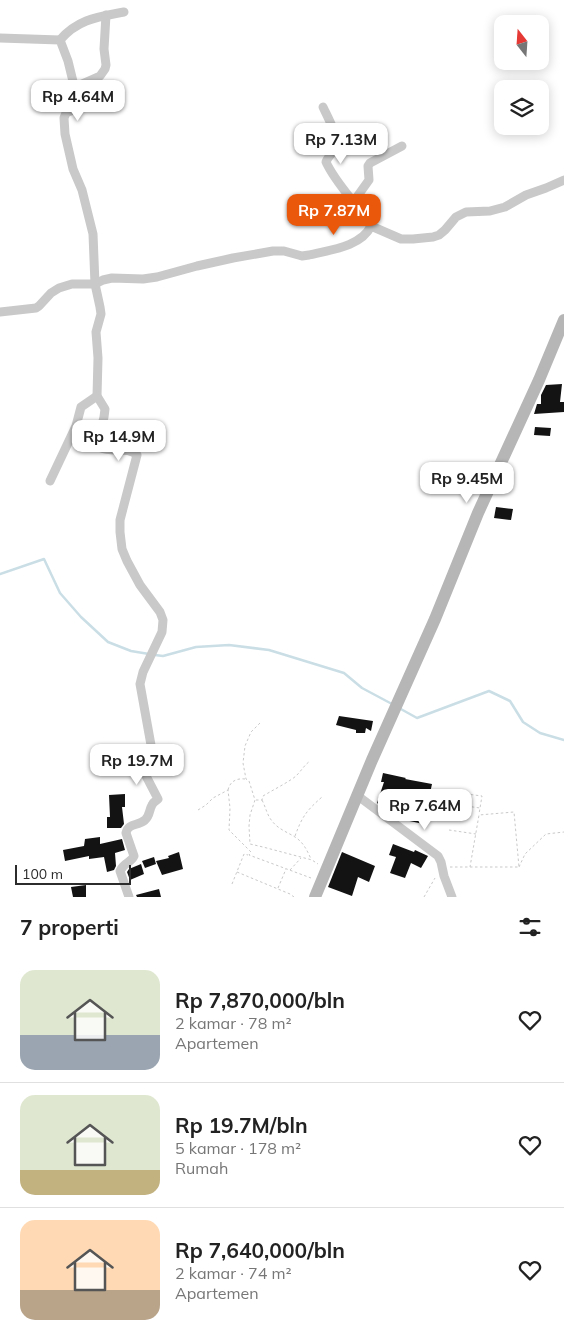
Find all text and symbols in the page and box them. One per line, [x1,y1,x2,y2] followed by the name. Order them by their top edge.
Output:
[494,15,549,70] north arrow
[494,15,549,135] map controls
[26,80,130,122] pin: Rp 4.64M
[494,80,549,135] button: layers
[42,86,114,106] text: Rp 4.64M
[289,122,393,165] pin: Rp 7.13M
[305,129,377,149] text: Rp 7.13M
[282,194,386,236] pin: Rp 7.87M
[298,200,370,220] text: Rp 7.87M
[67,420,171,462] pin: Rp 14.9M
[83,426,155,446] text: Rp 14.9M
[415,462,519,504] pin: Rp 9.45M
[431,468,503,488] text: Rp 9.45M
[85,744,189,786] pin: Rp 19.7M
[101,750,173,770] text: Rp 19.7M
[373,788,477,831] pin: Rp 7.64M
[389,795,461,815] text: Rp 7.64M
[15,862,131,885] scale bar
[22,865,63,883] text: 100 m
[516,913,544,941] icon: filters
[20,914,119,940] text: 7 properti
[175,987,345,1013] text: Rp 7,870,000/bln
[60,990,120,1050] icon: home
[516,1006,544,1034] icon: heart
[175,1013,292,1033] text: 2 kamar · 78 m²
[175,1033,259,1053] text: Apartemen
[175,1112,308,1138] text: Rp 19.7M/bln
[60,1115,120,1175] icon: home
[516,1131,544,1159] icon: heart
[175,1138,301,1158] text: 5 kamar · 178 m²
[175,1158,228,1178] text: Rumah
[175,1237,345,1263] text: Rp 7,640,000/bln
[60,1240,120,1300] icon: home
[516,1256,544,1284] icon: heart
[175,1263,292,1283] text: 2 kamar · 74 m²
[175,1283,259,1303] text: Apartemen

